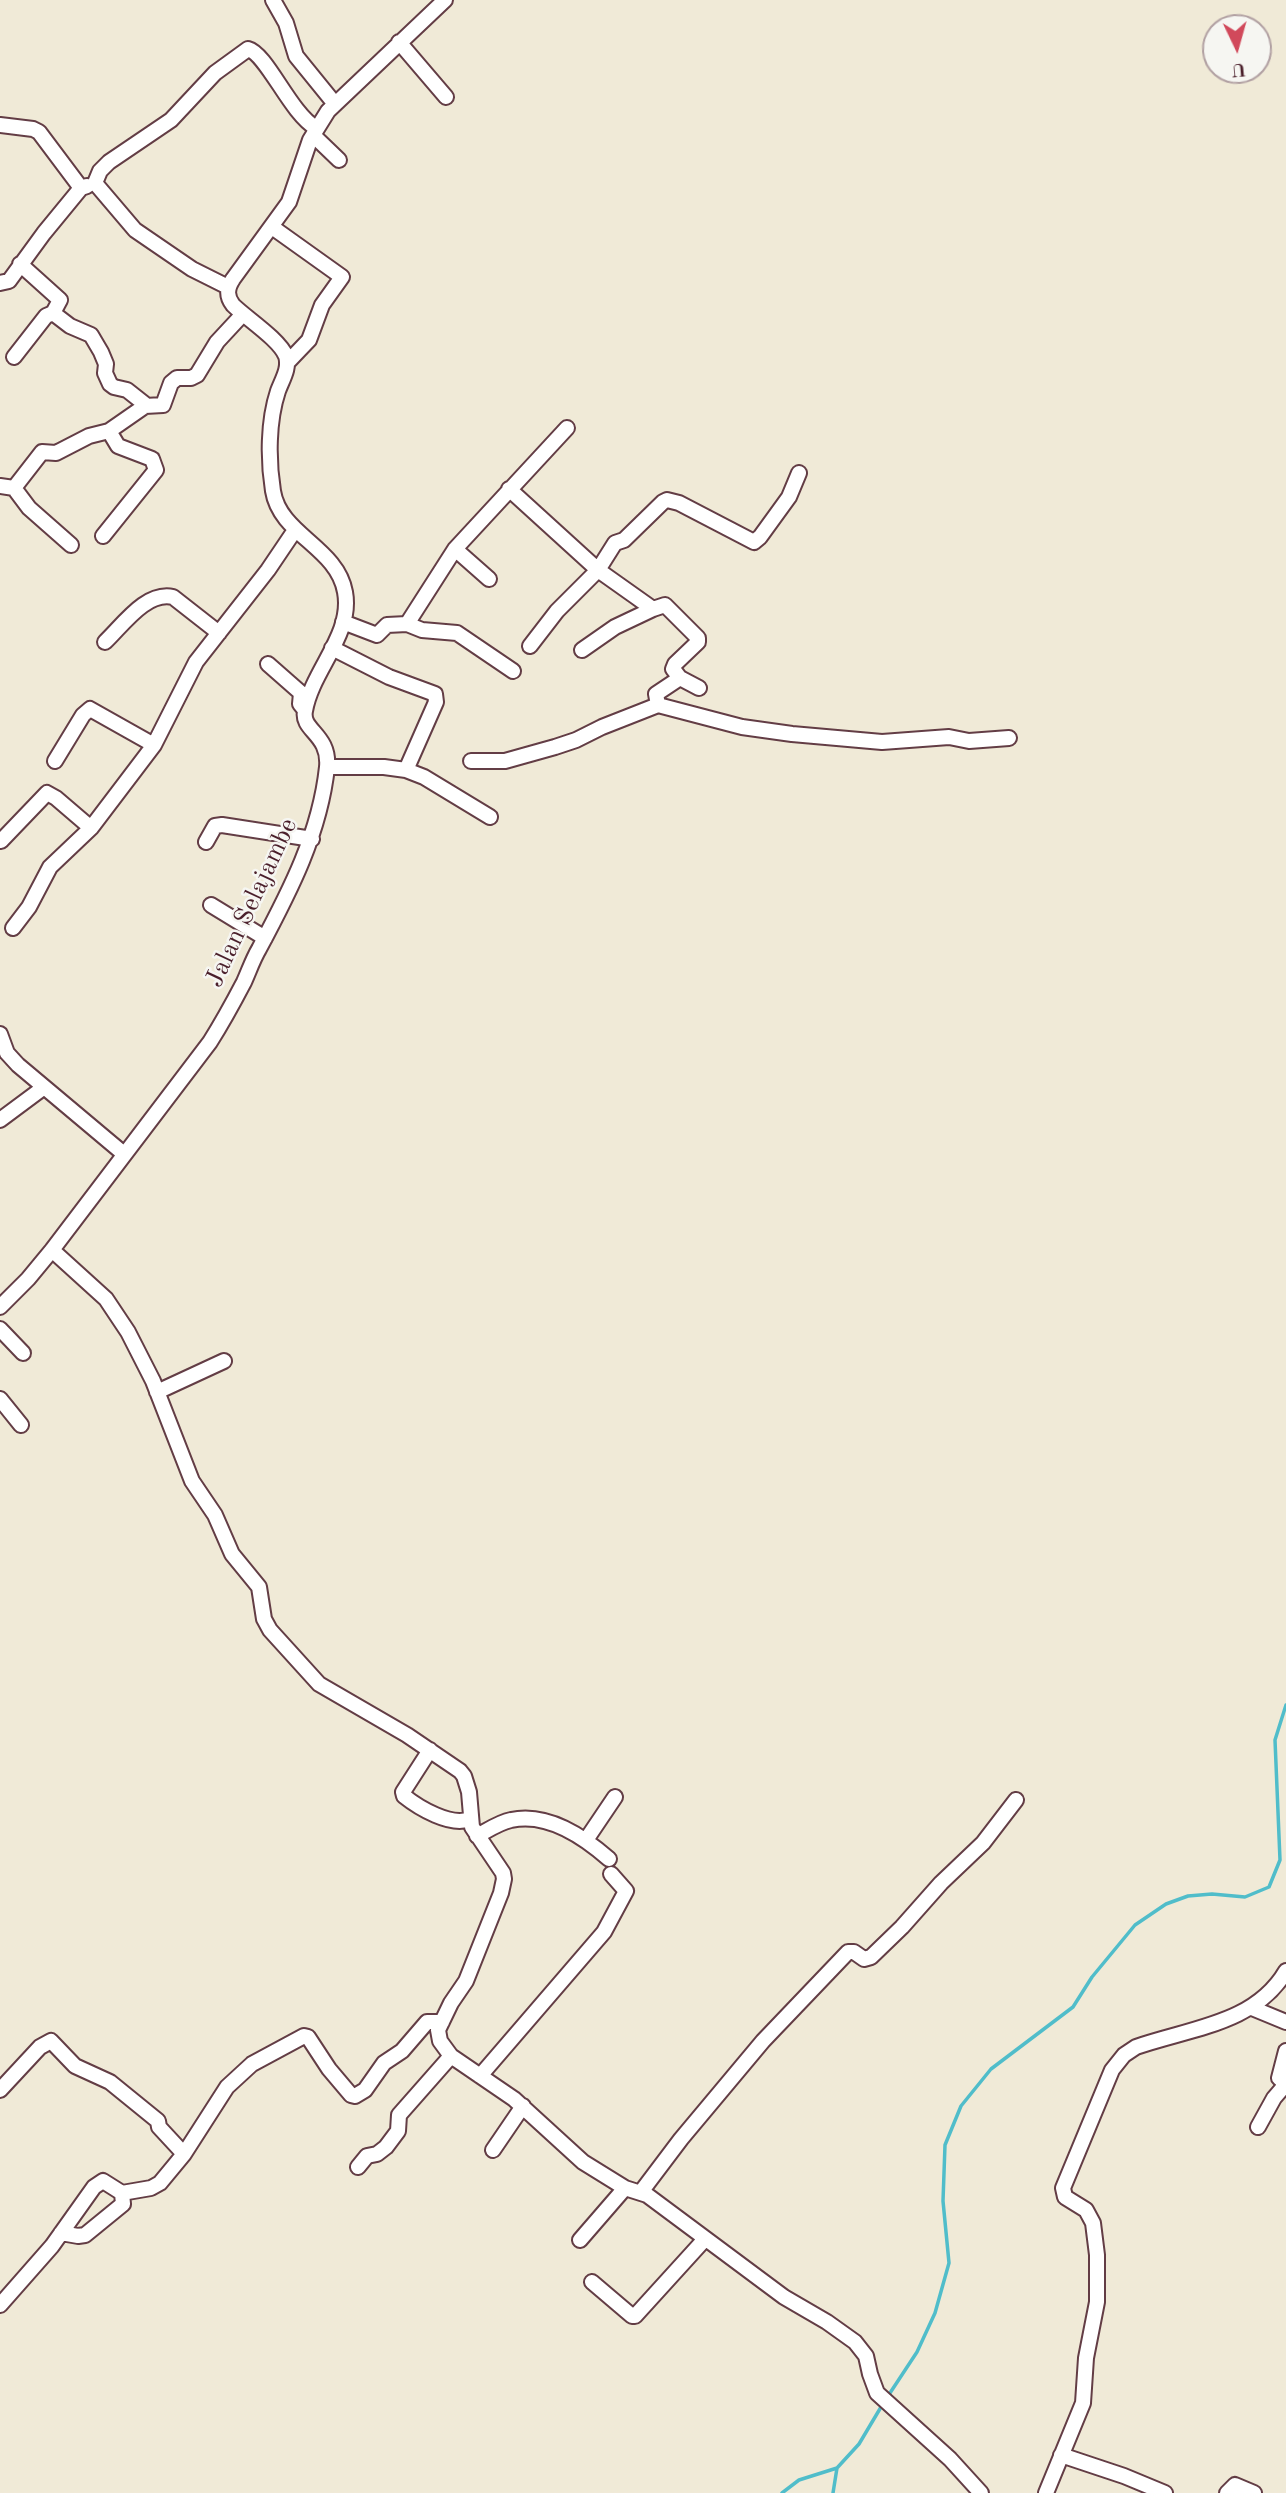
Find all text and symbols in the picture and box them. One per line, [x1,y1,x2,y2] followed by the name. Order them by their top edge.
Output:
[1202,14,1272,84] north arrow
[1230,58,1247,79] text: U
[199,813,305,993] street label: Jalan Selajambe

